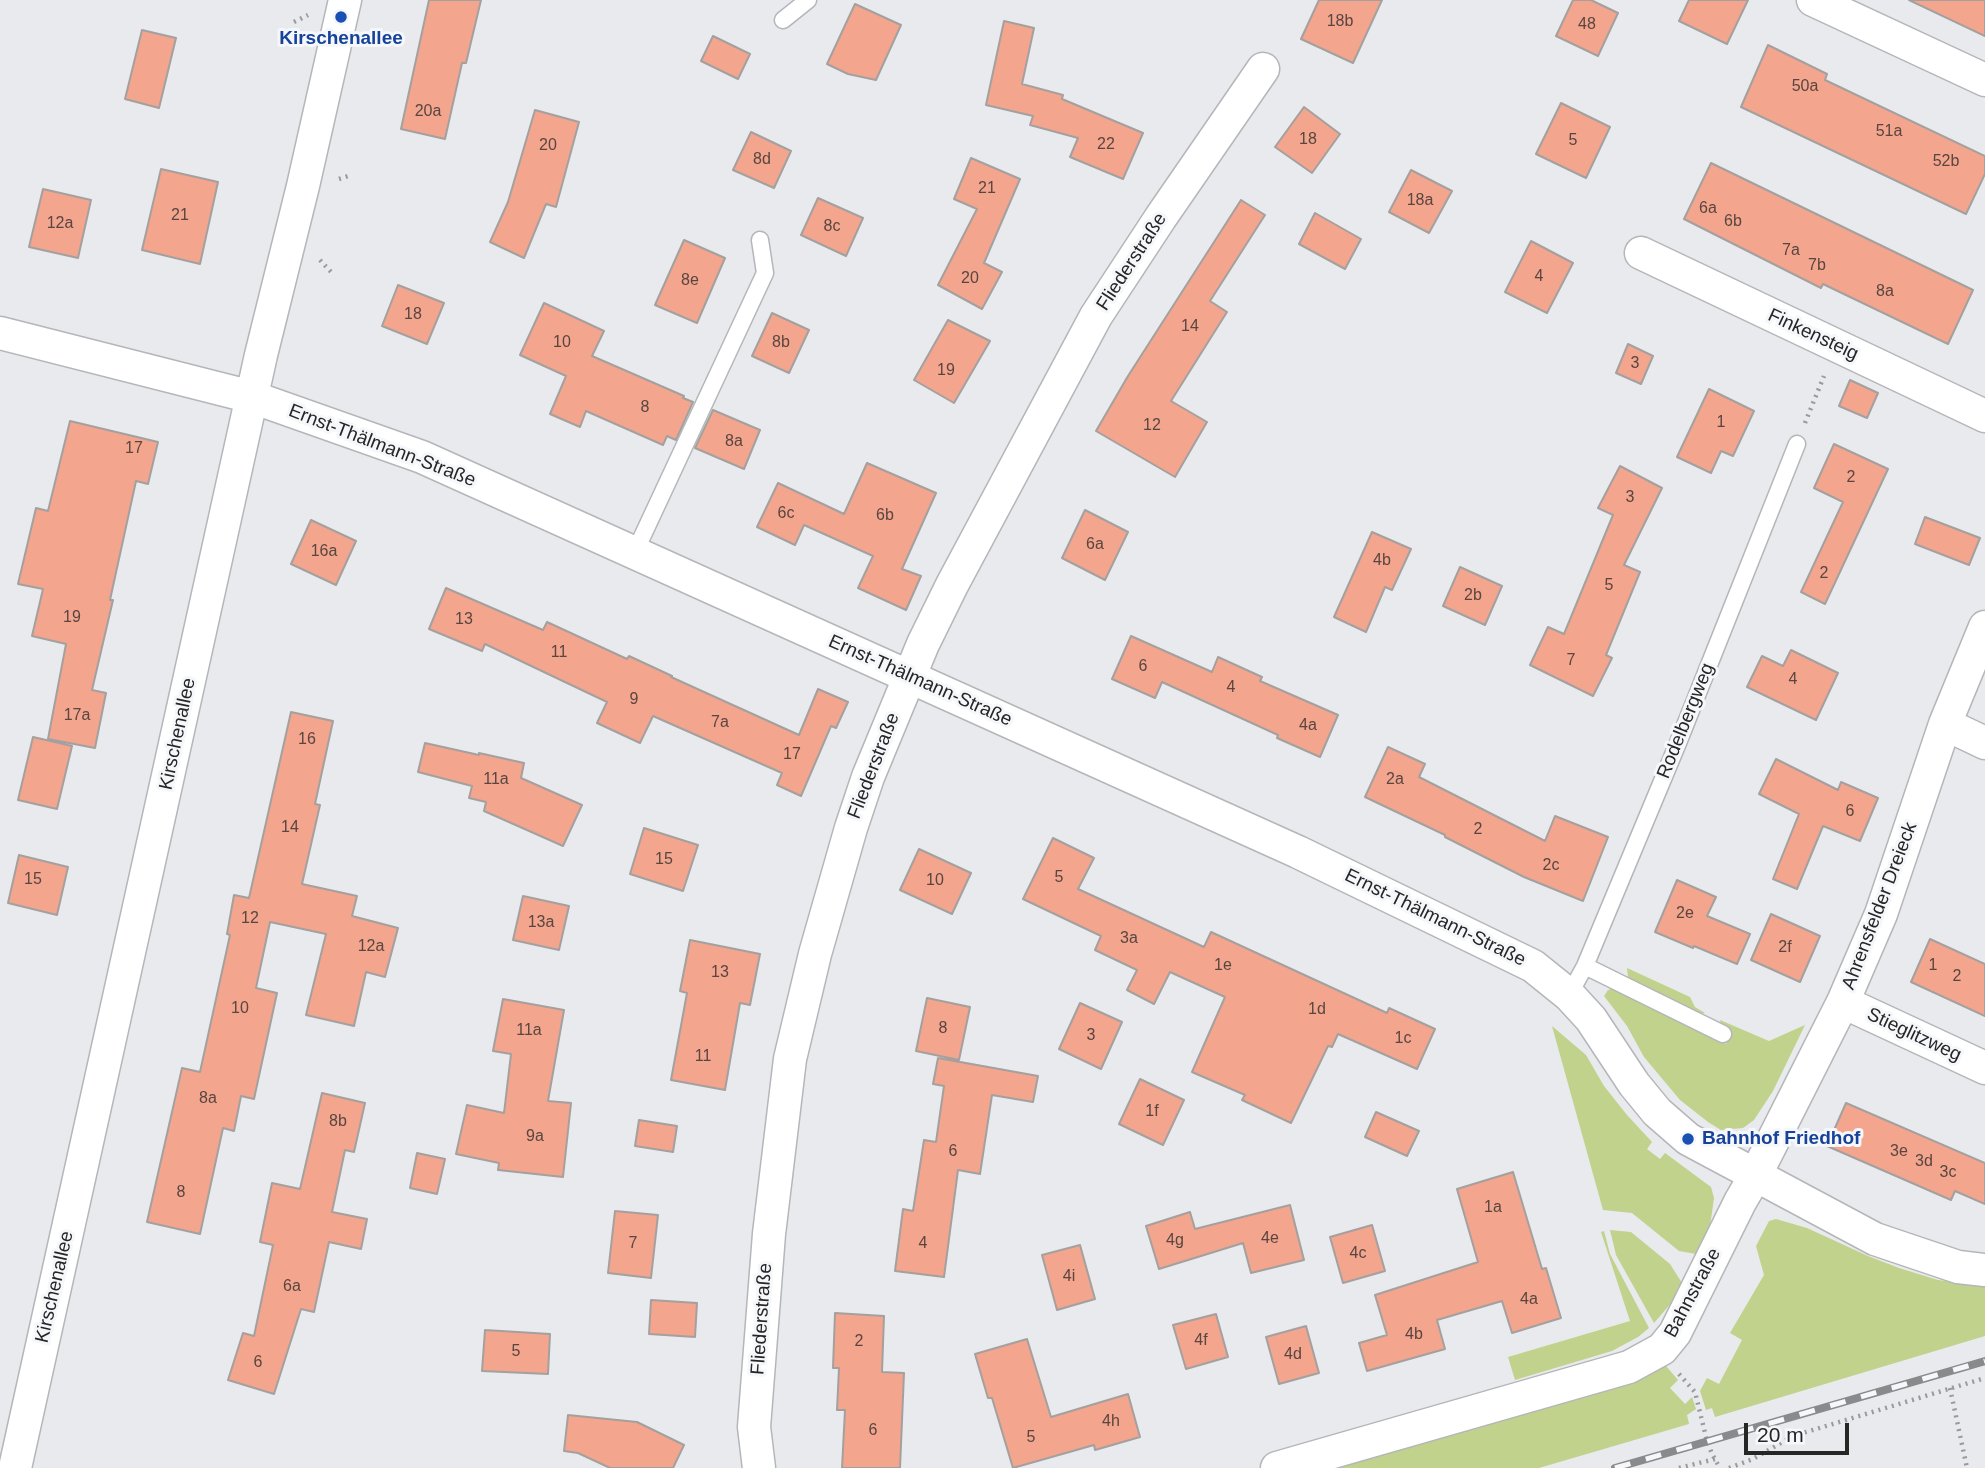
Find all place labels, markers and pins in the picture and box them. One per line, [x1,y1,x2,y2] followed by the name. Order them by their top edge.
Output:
[333,9,349,25] marker: Kirschenallee
[279,28,403,50] place label: Kirschenallee
[1702,1128,1860,1150] place label: Bahnhof Friedhof
[1680,1131,1696,1147] marker: Bahnhof Friedhof

